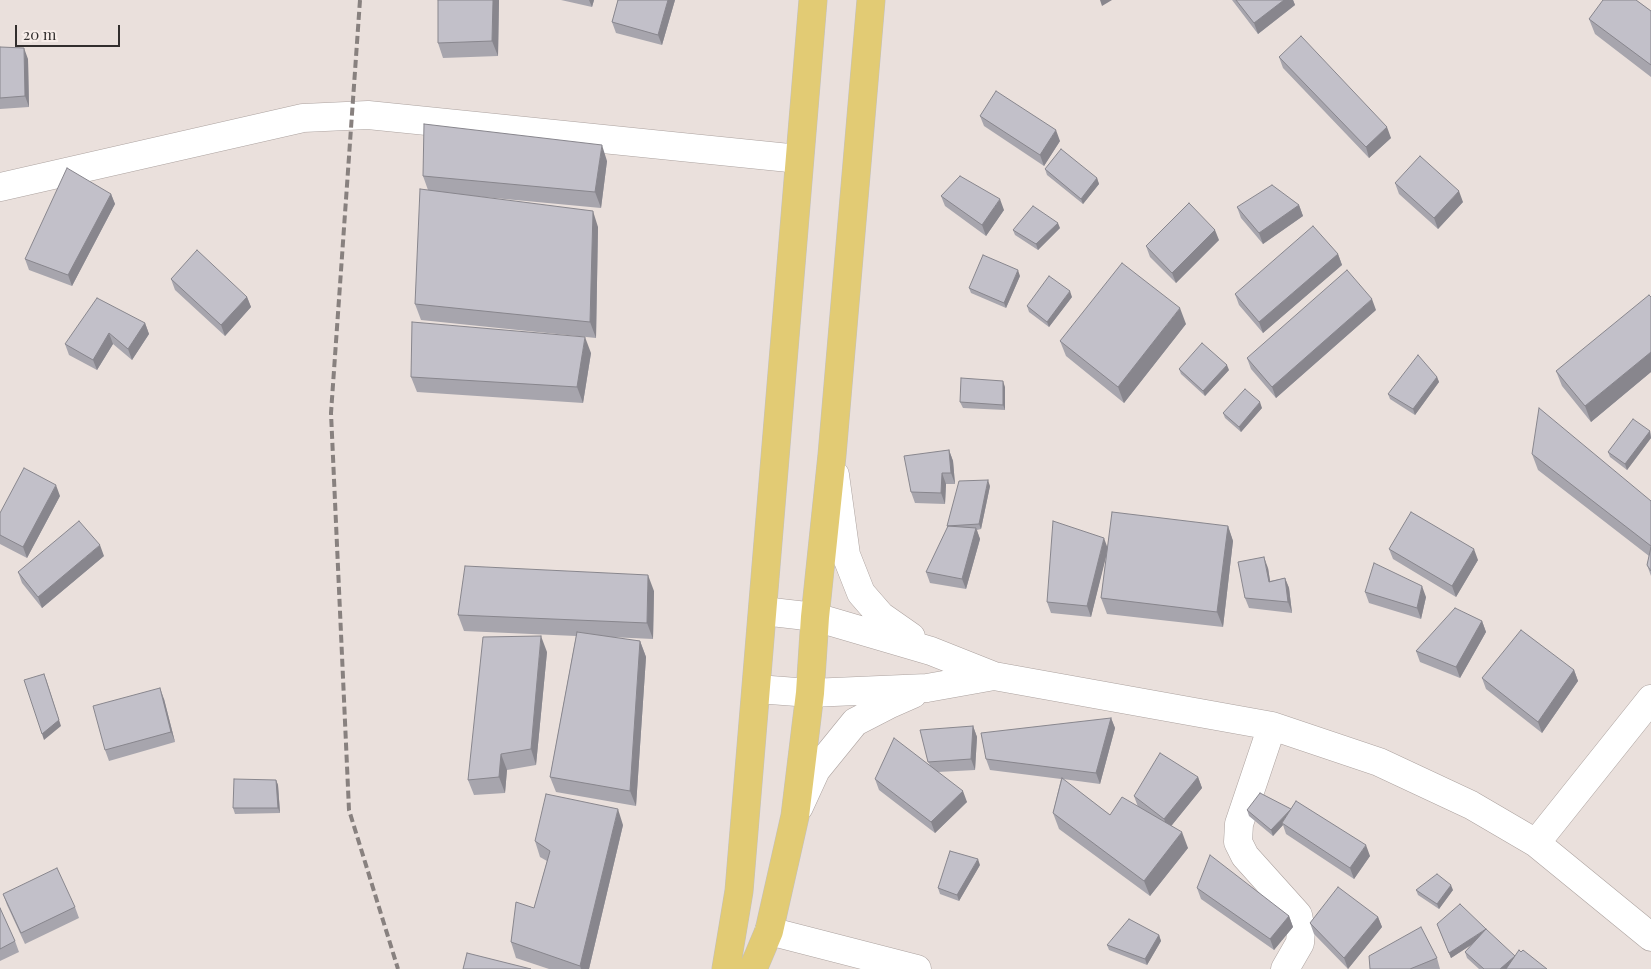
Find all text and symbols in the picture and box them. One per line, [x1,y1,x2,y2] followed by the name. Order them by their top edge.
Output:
[18,15,122,47] scale bar
[23,24,56,44] text: 20 m

